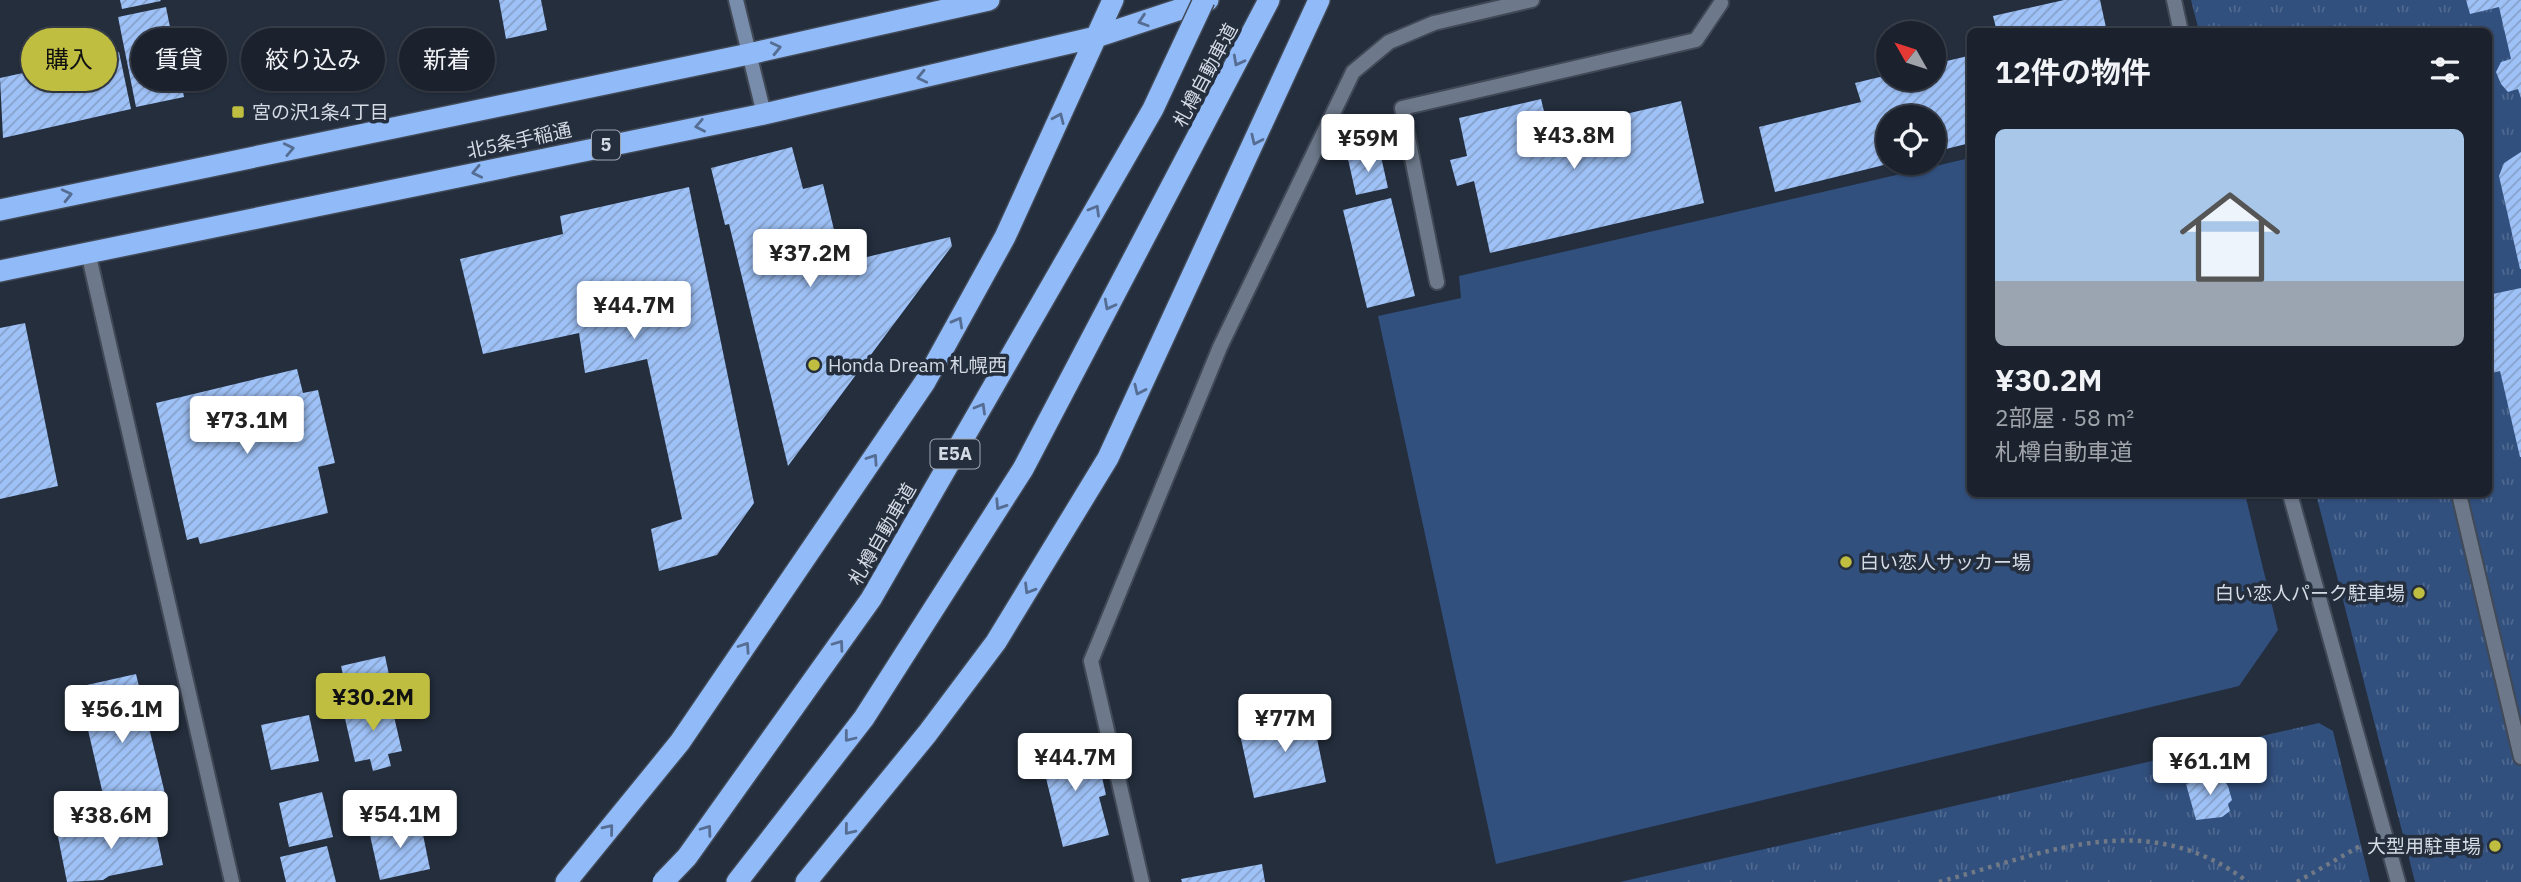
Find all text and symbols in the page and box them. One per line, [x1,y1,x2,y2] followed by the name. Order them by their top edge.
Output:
[1137,13,1149,28] one-way arrow
[1168,19,1242,131] street label: 札樽自動車道
[1876,21,1946,91] north arrow
[1876,21,1946,175] map controls
[21,28,117,91] chip: 購入
[131,28,227,91] chip: 賃貸
[241,28,385,91] chip: 絞り込み
[399,28,495,91] chip: 新着
[770,42,782,57] one-way arrow
[2426,51,2464,89] icon: filters
[1995,52,2151,91] text: 12件の物件
[1232,53,1246,66] one-way arrow
[916,68,928,83] one-way arrow
[252,100,389,124] place label: 宮の沢1条4丁目
[230,104,246,120] marker: 宮の沢1条4丁目
[1876,105,1946,175] button: locate
[1517,111,1631,171] pin: ¥43.8M
[1051,113,1065,126] one-way arrow
[1327,114,1409,174] pin: ¥59M
[464,117,574,163] street label: 北5条手稲通
[694,118,706,133] one-way arrow
[1533,119,1615,149] text: ¥43.8M
[1337,122,1399,152] text: ¥59M
[592,130,620,160] road number: 5
[1250,133,1264,145] one-way arrow
[283,142,295,157] one-way arrow
[471,163,483,178] one-way arrow
[2167,174,2293,300] icon: home
[61,188,73,203] one-way arrow
[1087,205,1100,218] one-way arrow
[753,230,867,289] pin: ¥37.2M
[769,237,851,267] text: ¥37.2M
[577,282,691,341] pin: ¥44.7M
[593,289,675,319] text: ¥44.7M
[1104,298,1117,311] one-way arrow
[950,317,963,329] one-way arrow
[828,353,1007,377] place label: Honda Dream 札幌西
[806,357,822,373] marker: Honda Dream 札幌西
[1995,360,2102,399] text: ¥30.2M
[1133,383,1147,395] one-way arrow
[190,396,304,456] pin: ¥73.1M
[973,402,986,415] one-way arrow
[1995,402,2134,432] text: 2部屋 · 58 m²
[206,404,288,434] text: ¥73.1M
[1995,436,2133,466] text: 札樽自動車道
[930,440,979,468] road number: E5A
[865,454,877,467] one-way arrow
[843,479,921,589] street label: 札樽自動車道
[996,497,1009,510] one-way arrow
[1860,550,2031,574] place label: 白い恋人サッカー場
[1838,554,1854,570] marker: 白い恋人サッカー場
[1024,581,1037,594] one-way arrow
[2215,581,2405,605] place label: 白い恋人パーク駐車場
[2411,585,2427,601] marker: 白い恋人パーク駐車場
[831,640,843,653] one-way arrow
[737,642,749,655] one-way arrow
[316,674,430,733] pin: ¥30.2M
[332,681,414,711] text: ¥30.2M
[65,686,179,745] pin: ¥56.1M
[81,693,163,723] text: ¥56.1M
[1244,694,1326,754] pin: ¥77M
[1254,702,1316,732] text: ¥77M
[845,729,858,741] one-way arrow
[1018,734,1132,793] pin: ¥44.7M
[2153,738,2267,797] pin: ¥61.1M
[1034,741,1116,771] text: ¥44.7M
[2169,745,2251,775] text: ¥61.1M
[343,790,457,850] pin: ¥54.1M
[54,792,168,851] pin: ¥38.6M
[359,798,441,828] text: ¥54.1M
[70,799,152,829] text: ¥38.6M
[845,821,857,834] one-way arrow
[601,825,613,838] one-way arrow
[699,825,711,838] one-way arrow
[2367,834,2481,858] place label: 大型用駐車場
[2487,838,2503,854] marker: 大型用駐車場

